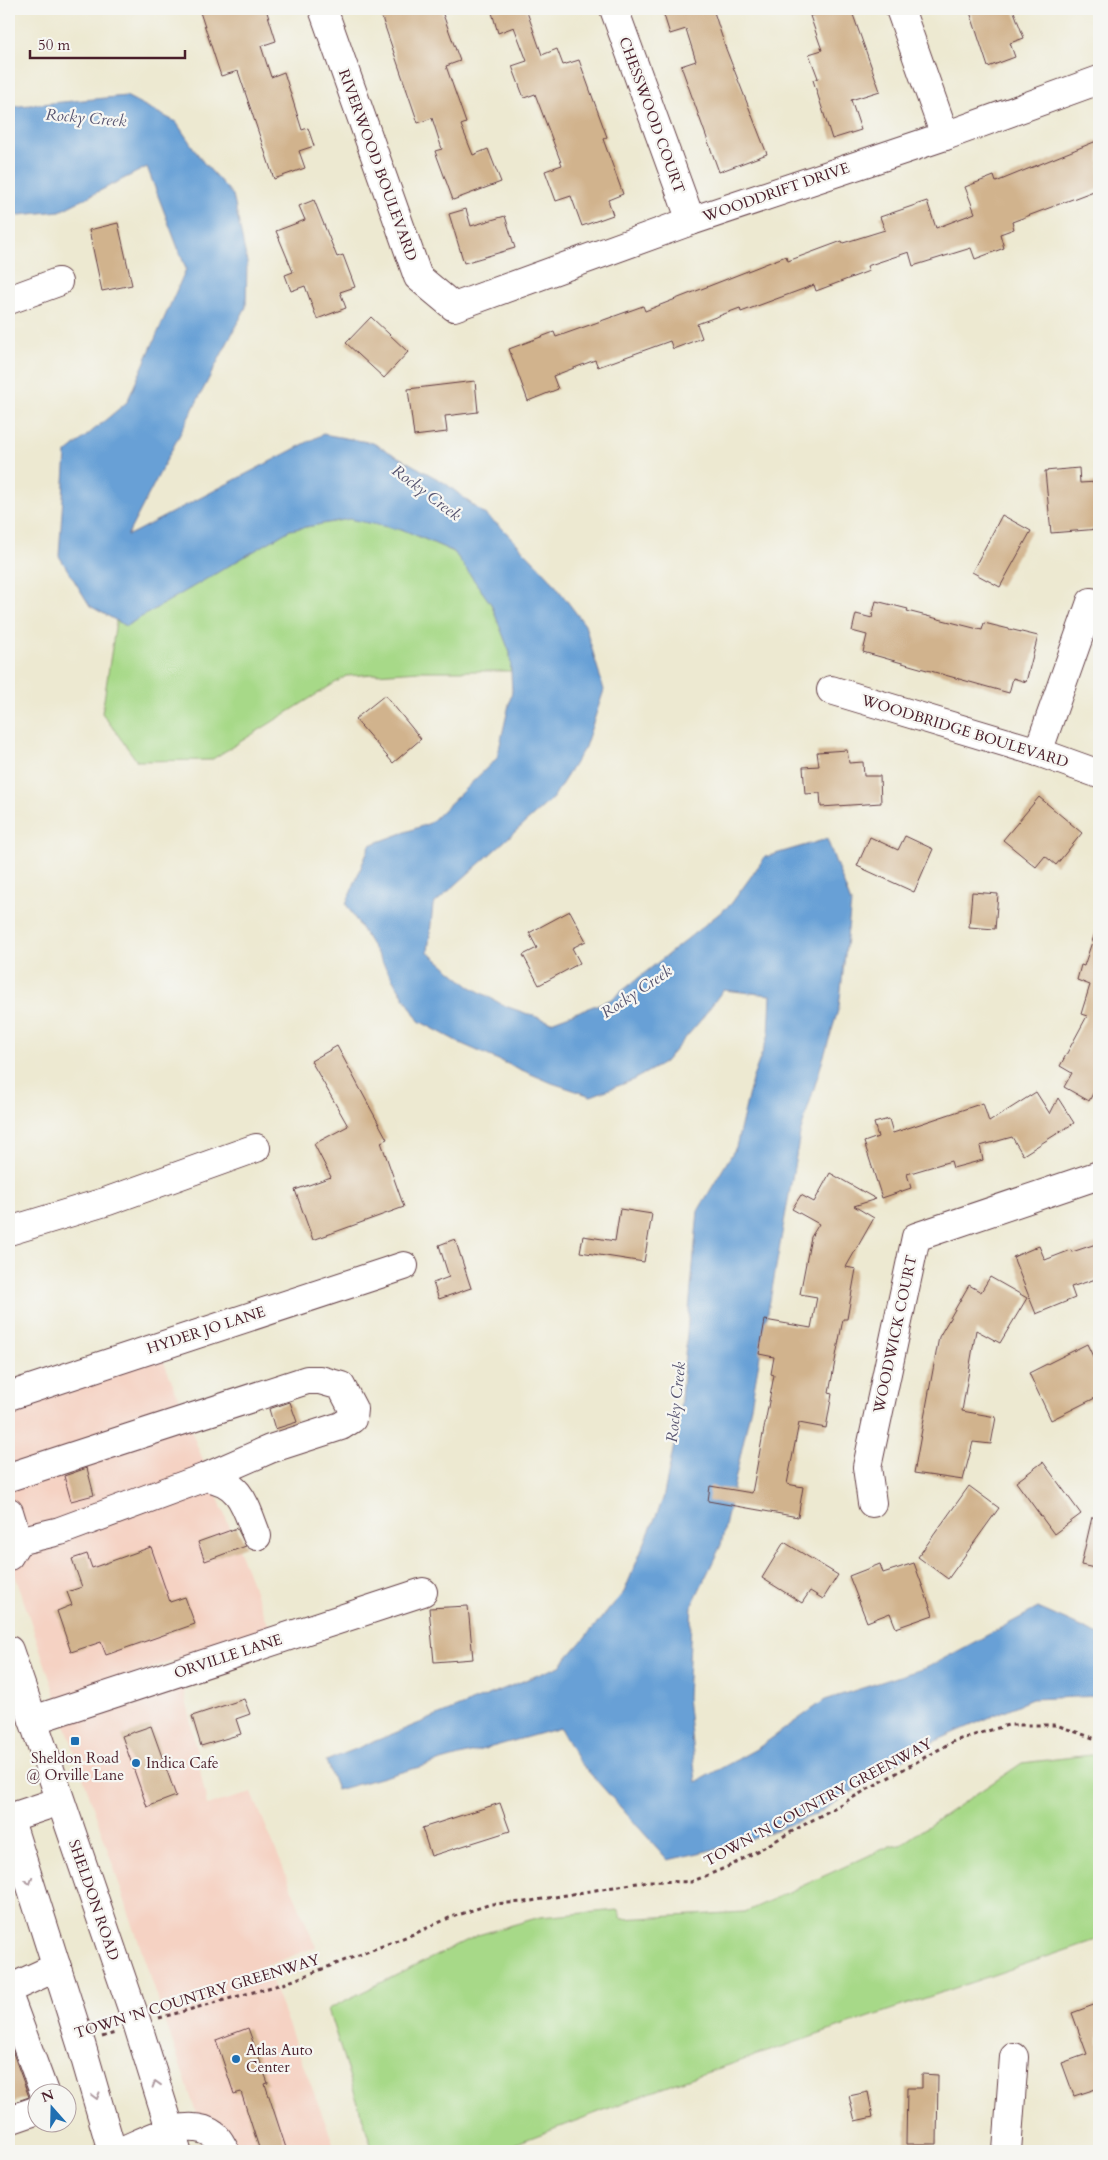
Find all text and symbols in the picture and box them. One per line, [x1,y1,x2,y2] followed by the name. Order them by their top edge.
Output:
[30,28,185,60] scale bar
[614,34,690,196] street label: CHESSWOOD COURT
[38,35,70,55] text: 50 m
[334,66,422,264] street label: RIVERWOOD BOULEVARD
[45,104,127,132] water label: Rocky Creek
[699,157,852,227] street label: WOODDRIFT DRIVE
[387,460,465,526] water label: Rocky Creek
[858,690,1071,772] street label: WOODBRIDGE BOULEVARD
[597,960,676,1024] water label: Rocky Creek
[868,1253,922,1416] street label: WOODWICK COURT
[144,1301,268,1359] street label: HYDER JO LANE
[661,1361,691,1444] water label: Rocky Creek
[171,1629,285,1683] street label: ORVILLE LANE
[700,1733,936,1871] street label: TOWN 'N COUNTRY GREENWAY
[69,1735,81,1747] marker: Sheldon Road @ Orville Lane
[26,1748,124,1785] place label: Sheldon Road @ Orville Lane
[146,1753,219,1773] place label: Indica Cafe
[130,1757,142,1769] marker: Indica Cafe
[64,1837,124,1963] street label: SHELDON ROAD
[24,1877,34,1885] one-way arrow
[72,1949,323,2043] street label: TOWN 'N COUNTRY GREENWAY
[246,2040,313,2077] place label: Atlas Auto Center
[230,2053,242,2065] marker: Atlas Auto Center
[151,2081,161,2089] one-way arrow
[28,2082,78,2132] north arrow
[39,2085,57,2107] text: N
[91,2091,101,2099] one-way arrow

